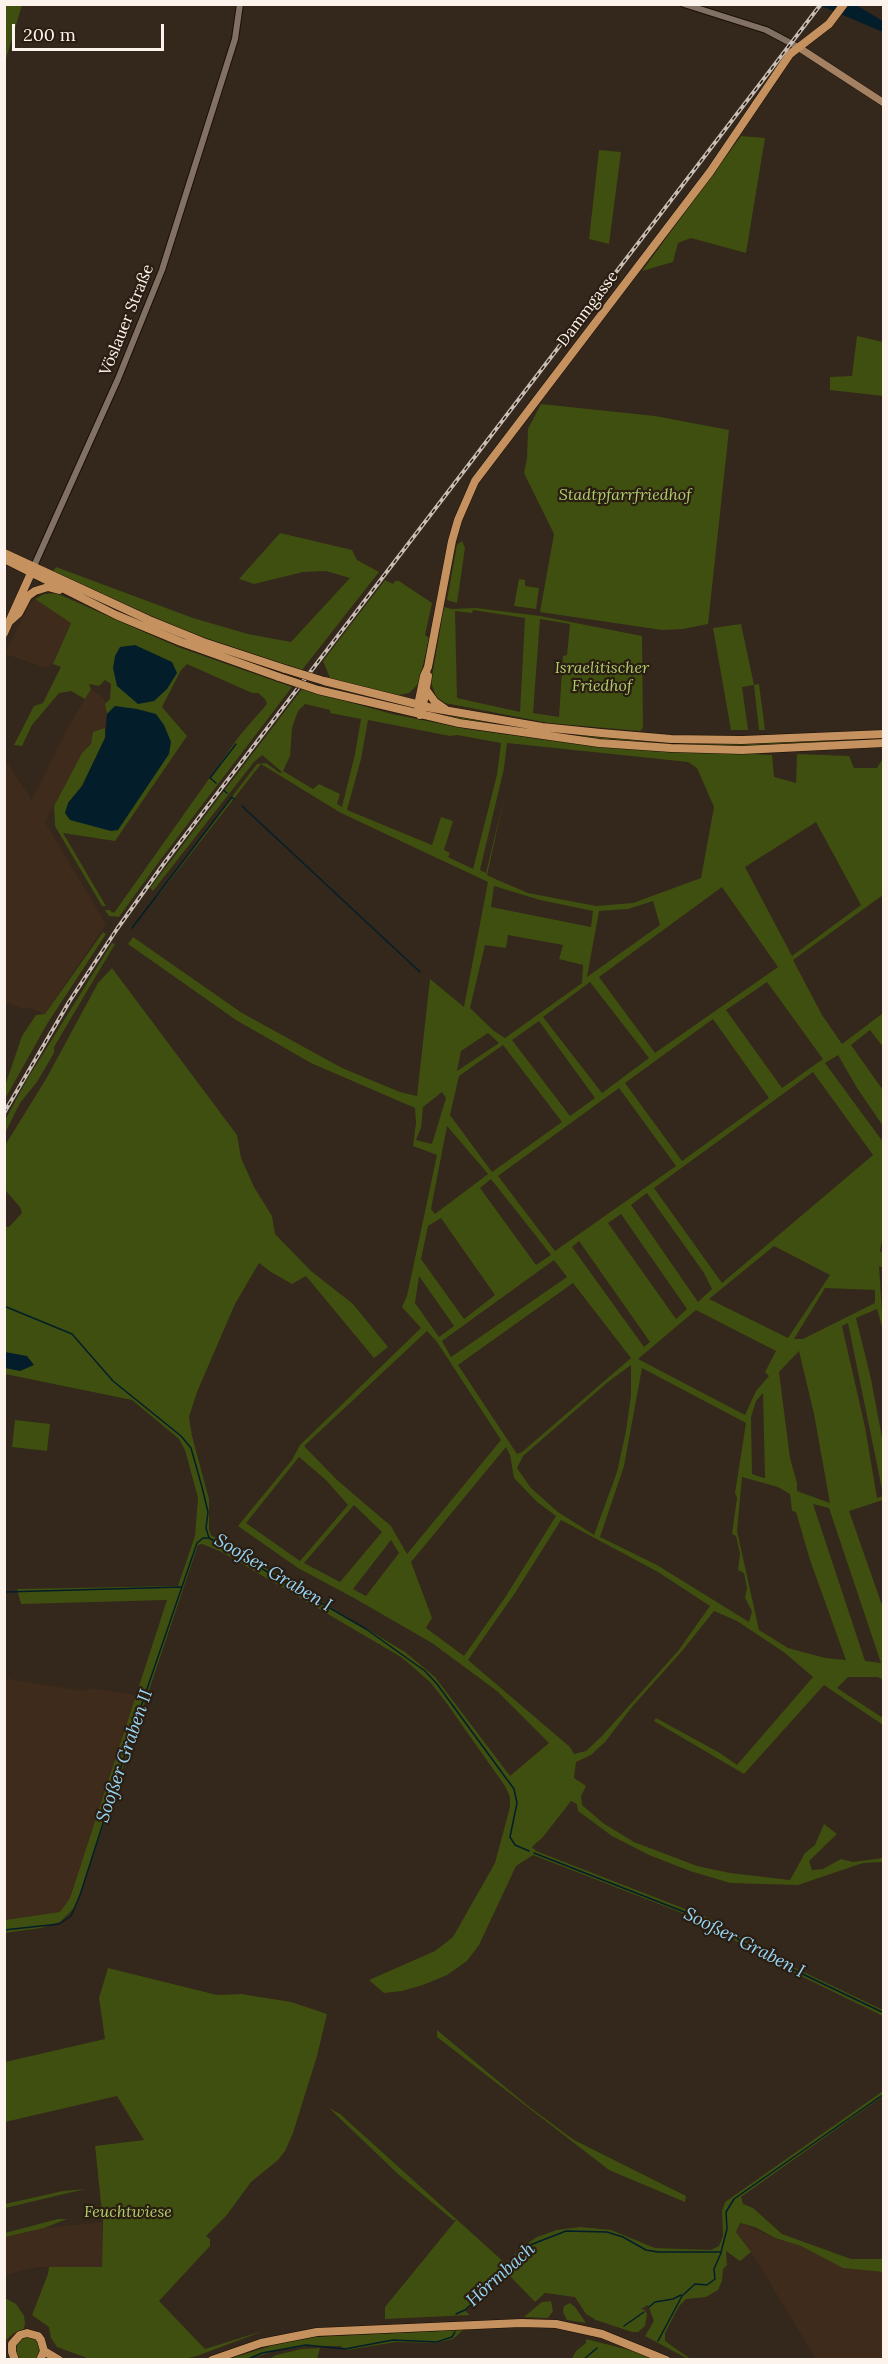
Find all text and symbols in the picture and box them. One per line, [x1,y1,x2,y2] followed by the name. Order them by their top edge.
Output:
[15,12,166,50] scale bar
[23,23,76,46] text: 200 m
[96,262,158,378] street label: Vöslauer Straße
[553,268,623,350] street label: Dammgasse
[559,485,691,505] park label: Stadtpfarrfriedhof
[555,658,649,696] park label: Israelitischer Friedhof
[210,1529,336,1617] water label: Sooßer Graben I
[92,1687,158,1825] water label: Sooßer Graben II
[680,1903,808,1983] water label: Sooßer Graben I
[84,2202,172,2222] park label: Feuchtwiese
[462,2239,540,2311] water label: Hörmbach

